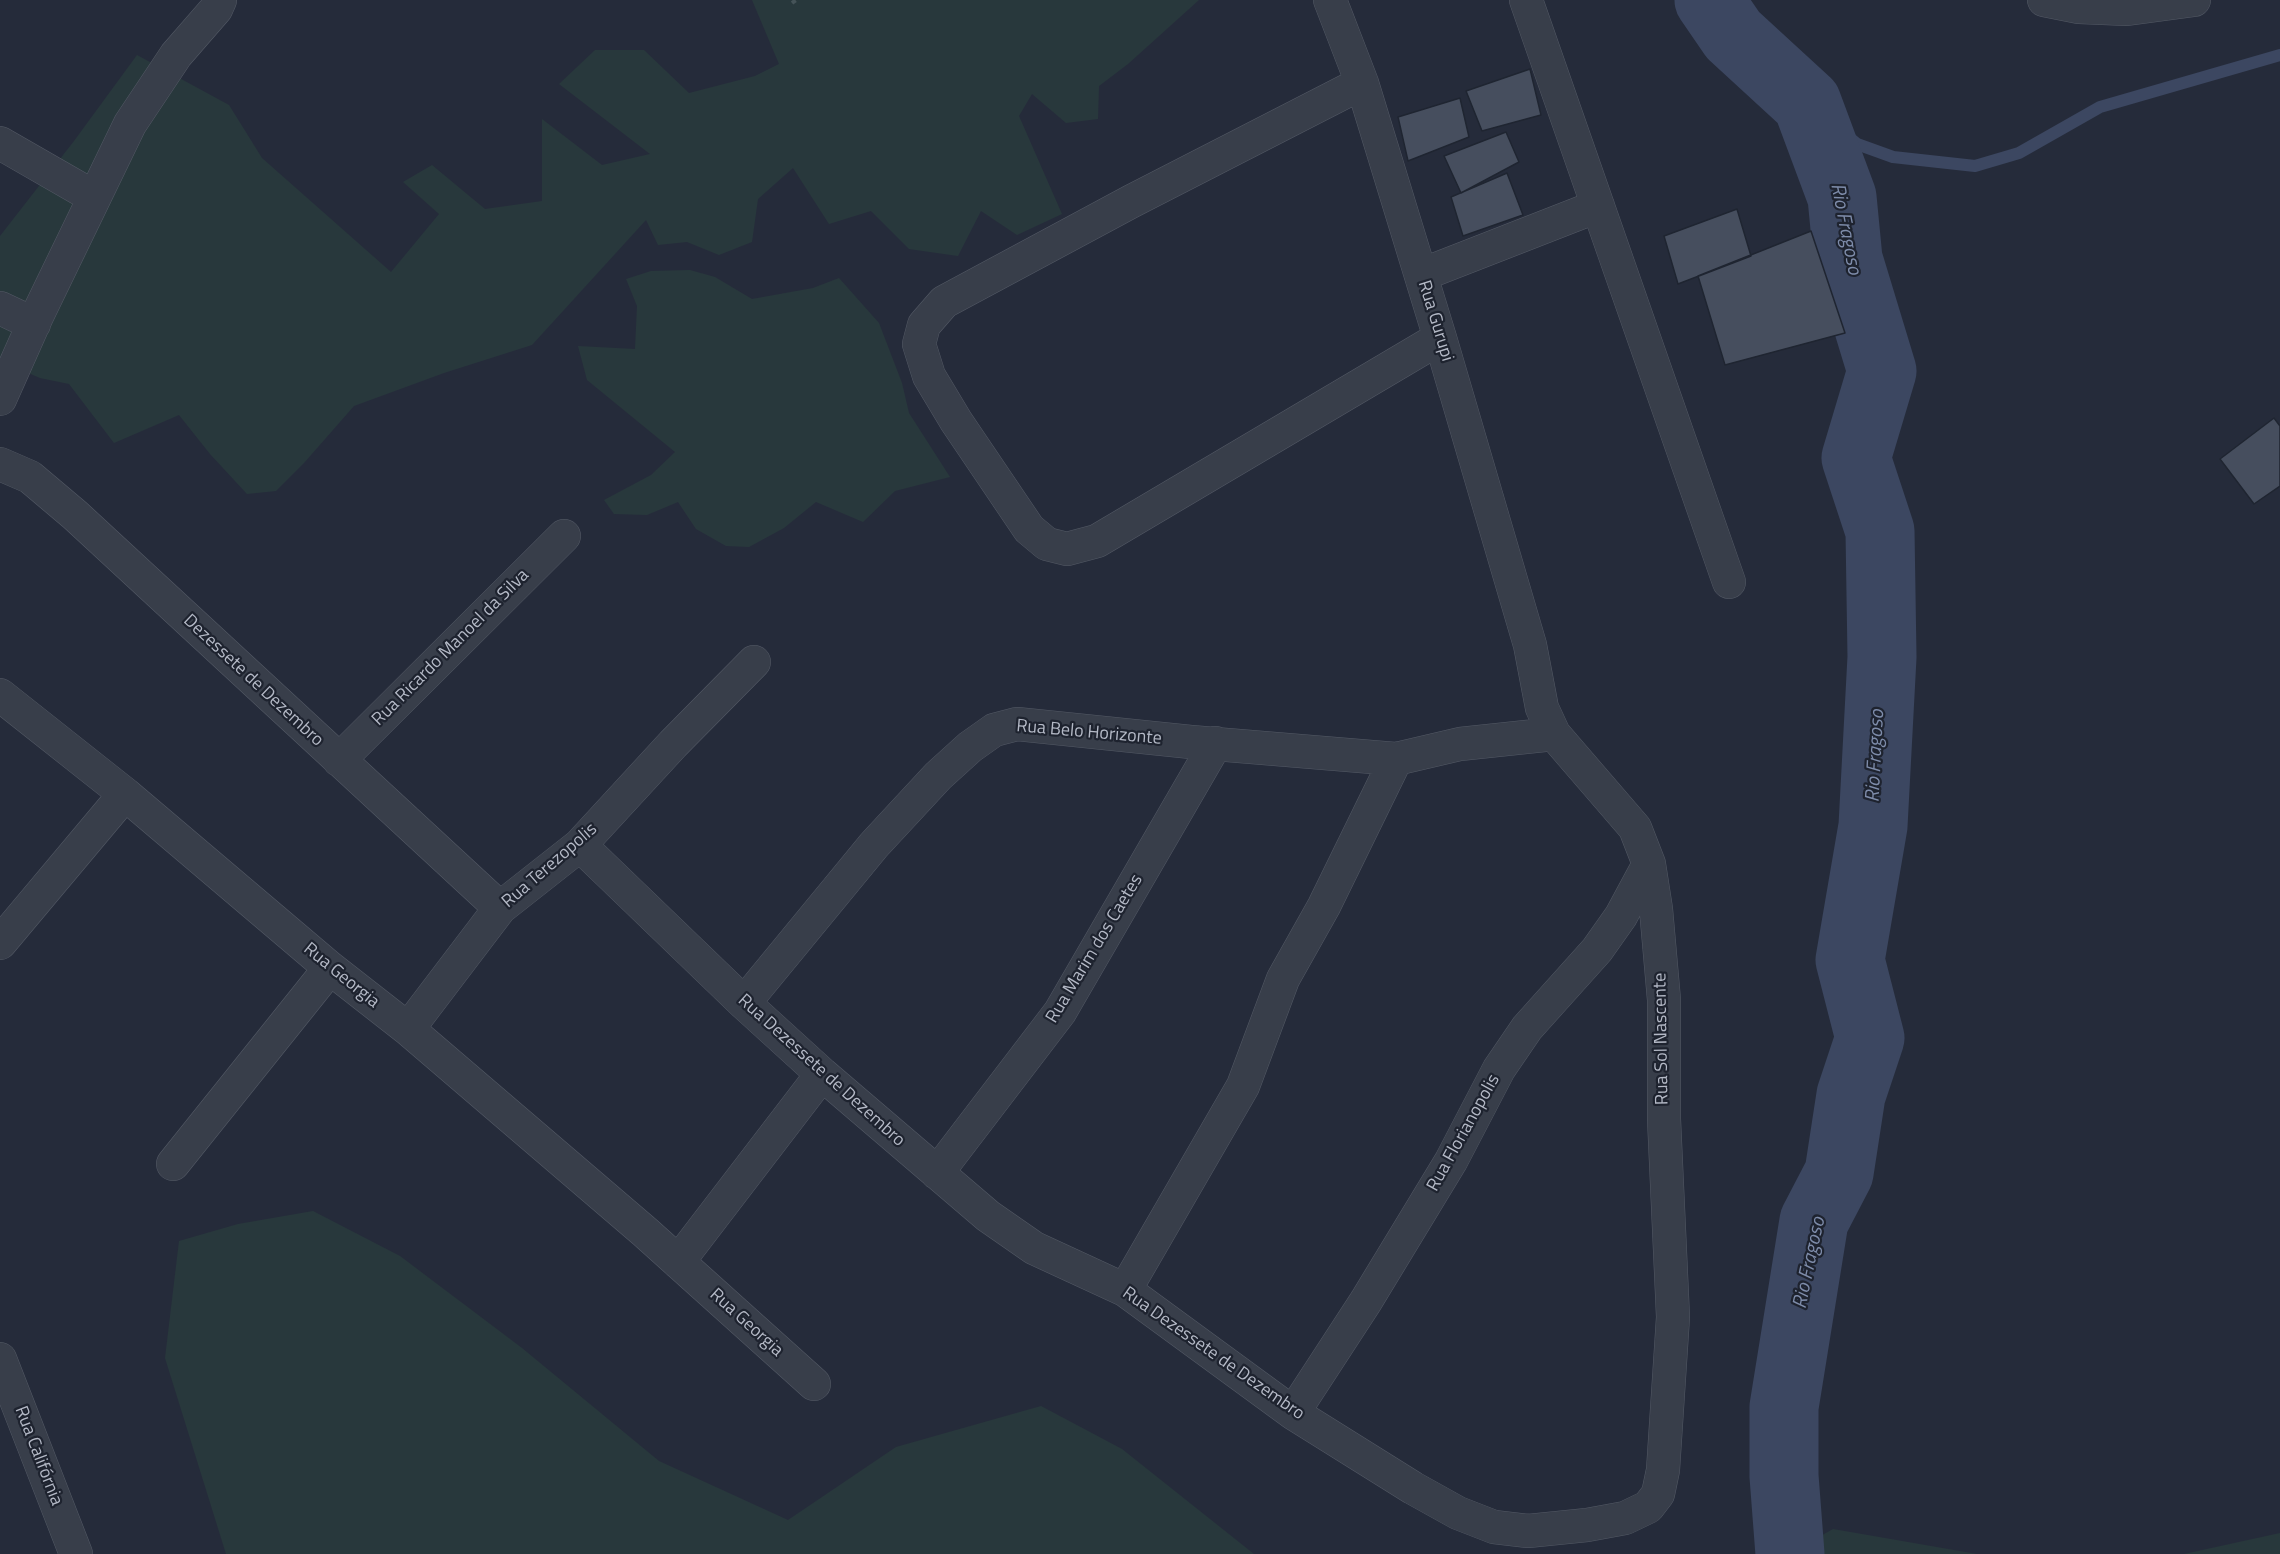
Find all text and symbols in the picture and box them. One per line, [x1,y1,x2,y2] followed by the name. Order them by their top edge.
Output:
[1824,181,1866,277] water label: Rio Fragoso
[1412,278,1458,364] street label: Rua Gurupi
[368,565,534,731] street label: Rua Ricardo Manoel da Silva
[178,610,328,752] street label: Dezessete de Dezembro
[1862,709,1890,803] water label: Rio Fragoso
[1015,716,1163,750] street label: Rua Belo Horizonte
[498,819,602,913] street label: Rua Terezopolis
[1042,871,1148,1027] street label: Rua Marim dos Caetes
[299,939,383,1013] street label: Rua Georgia
[1650,973,1674,1105] street label: Rua Sol Nascente
[733,990,909,1152] street label: Rua Dezessete de Dezembro
[1423,1071,1505,1195] street label: Rua Florianopolis
[1789,1215,1831,1311] water label: Rio Fragoso
[1118,1283,1308,1425] street label: Rua Dezessete de Dezembro
[705,1284,787,1362] street label: Rua Georgia
[9,1403,67,1509] street label: Rua Califórnia

